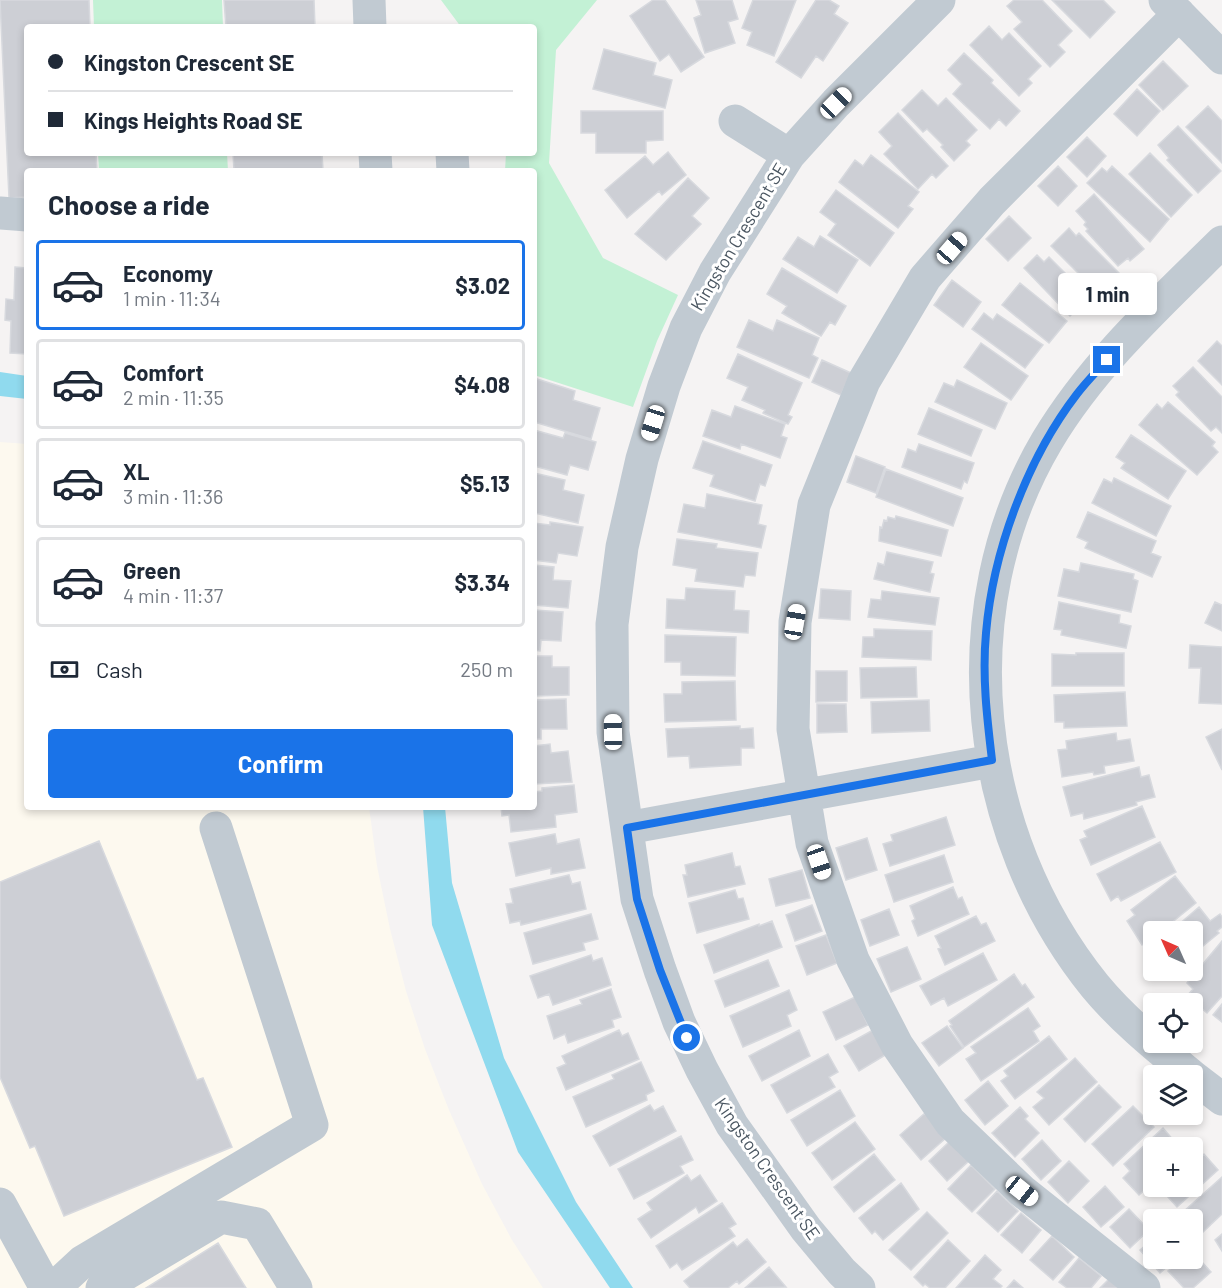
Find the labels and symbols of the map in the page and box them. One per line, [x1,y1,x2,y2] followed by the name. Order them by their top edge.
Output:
[817,84,855,122] car
[685,159,791,314] street label: Kingston Crescent SE
[933,229,971,267] car
[1058,273,1156,315] callout: 1 min
[1093,346,1120,373] route end
[639,403,667,443] car
[783,603,807,641] car
[604,714,622,750] car
[805,842,833,882] car
[1143,921,1203,981] north arrow
[673,1024,700,1051] route start
[710,1093,825,1244] street label: Kingston Crescent SE
[1002,1173,1042,1209] car

